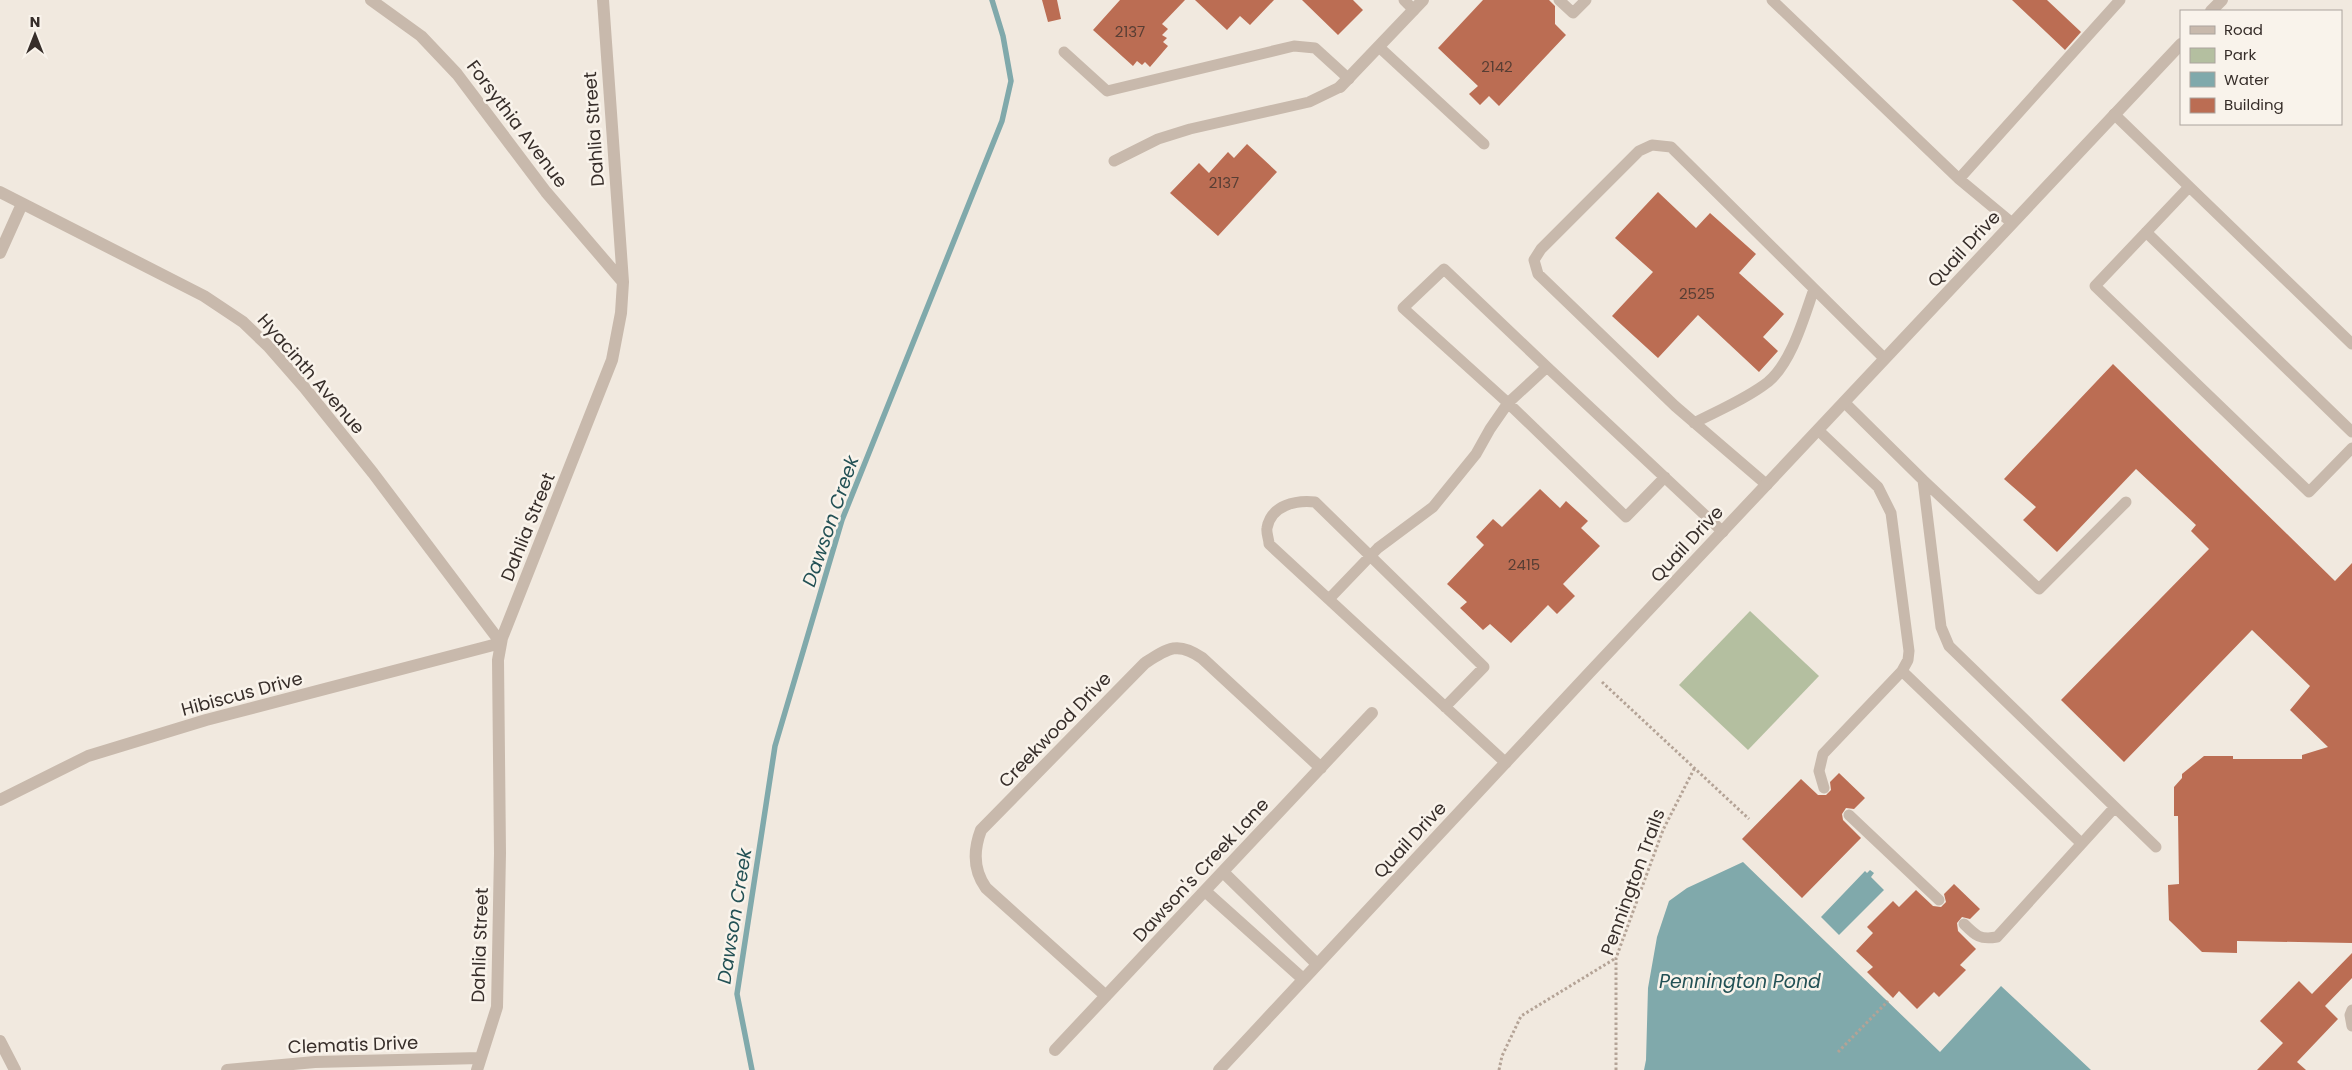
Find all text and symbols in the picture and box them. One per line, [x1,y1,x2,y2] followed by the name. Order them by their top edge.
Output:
[10,10,60,60] north arrow
[2180,10,2342,125] legend
[30,12,40,32] text: N
[2224,19,2263,40] text: Road
[1115,21,1145,42] house number: 2137
[2224,44,2256,65] text: Park
[461,55,574,193] street label: Forsythia Avenue
[1481,56,1513,77] house number: 2142
[2224,69,2270,90] text: Water
[577,71,610,187] street label: Dahlia Street
[2224,94,2284,115] text: Building
[1209,172,1239,193] house number: 2137
[1922,205,2006,293] street label: Quail Drive
[1679,283,1715,304] house number: 2525
[252,308,371,439] street label: Hyacinth Avenue
[795,451,866,590] water label: Dawson Creek
[494,469,561,585] street label: Dahlia Street
[1645,500,1729,588] street label: Quail Drive
[1508,554,1540,575] house number: 2415
[178,665,305,722] street label: Hibiscus Drive
[993,666,1116,793] street label: Creekwood Drive
[1127,792,1274,947] street label: Dawson's Creek Lane
[1368,796,1452,884] street label: Quail Drive
[1594,805,1671,958] street label: Pennington Trails
[710,845,759,986] water label: Dawson Creek
[465,887,494,1003] street label: Dahlia Street
[1659,968,1821,995] water label: Pennington Pond
[287,1030,419,1059] street label: Clematis Drive

